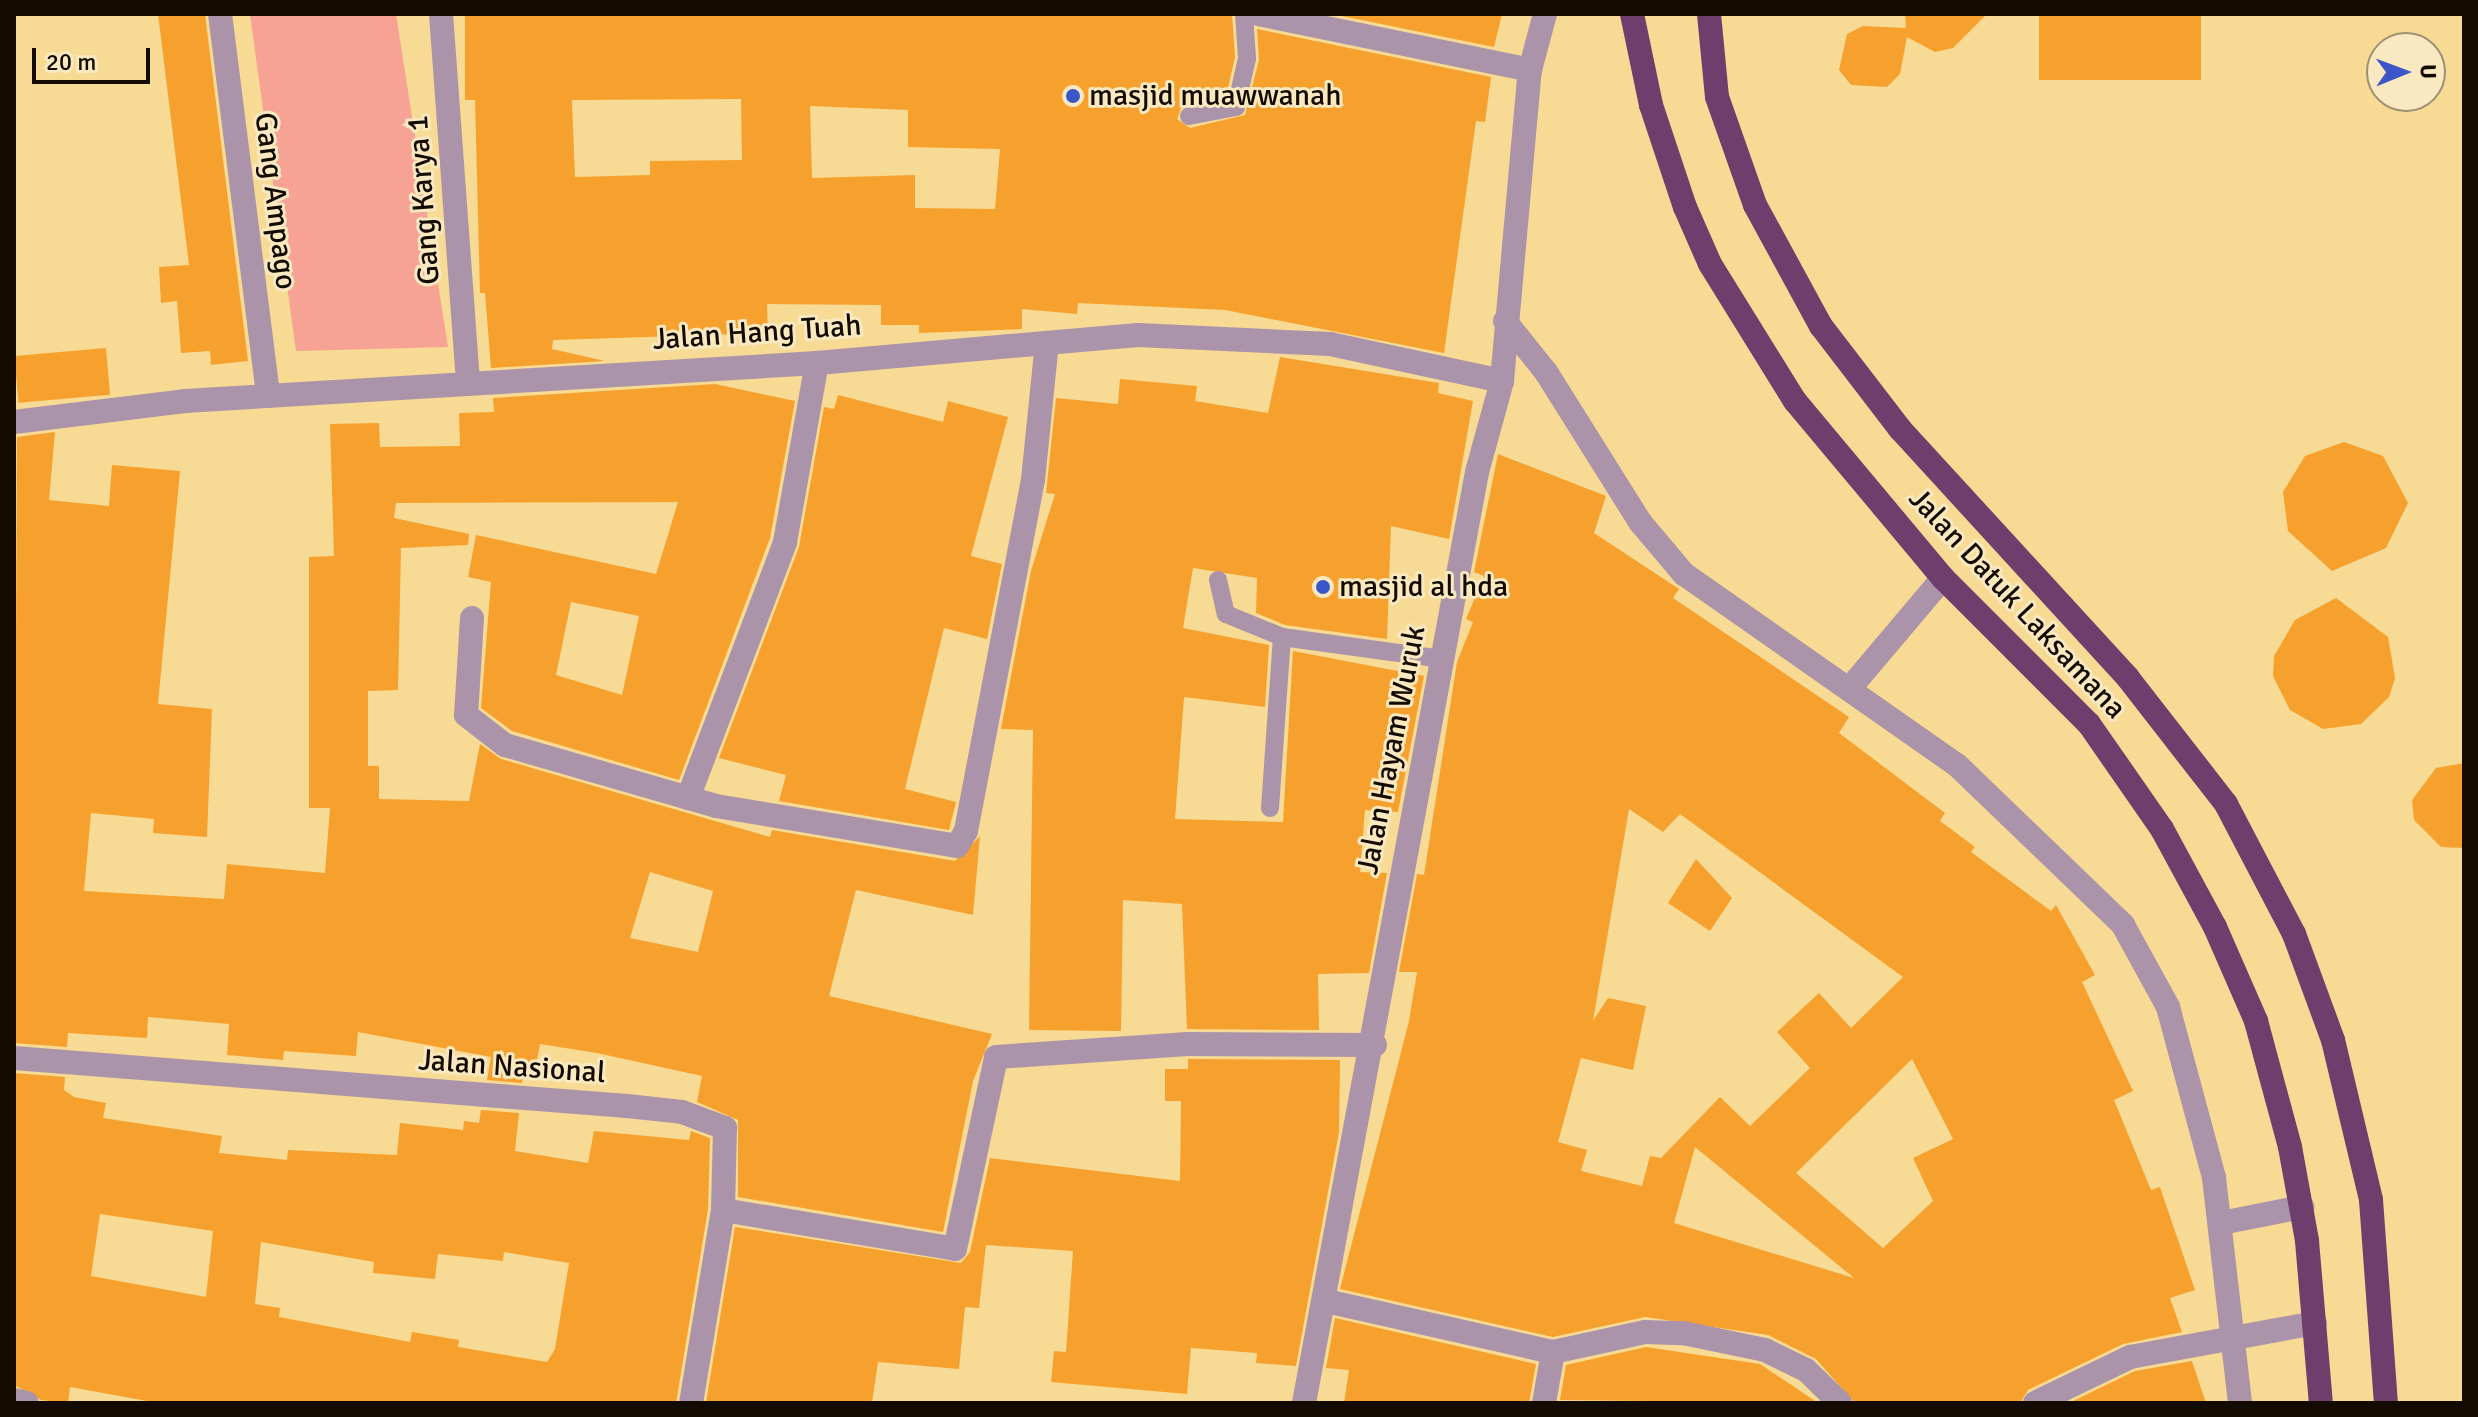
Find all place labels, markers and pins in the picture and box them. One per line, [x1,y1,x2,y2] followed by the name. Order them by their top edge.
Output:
[1089,78,1342,114] place label: masjid muawwanah
[1064,87,1082,105] marker: masjid muawwanah
[1339,569,1508,605] place label: masjid al hda
[1314,578,1332,596] marker: masjid al hda

